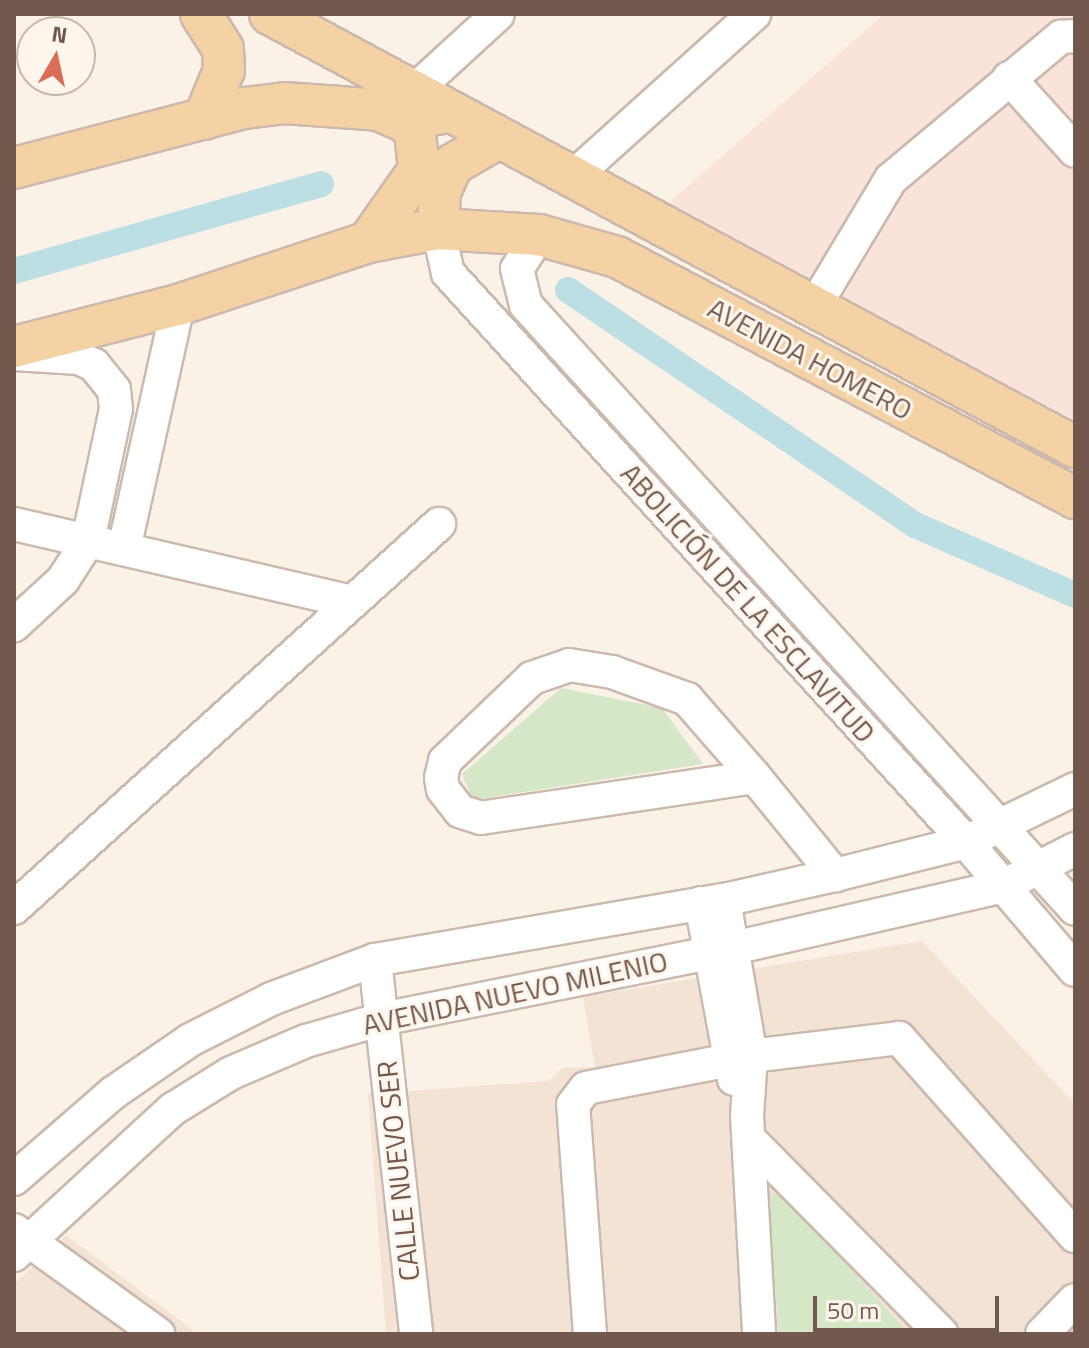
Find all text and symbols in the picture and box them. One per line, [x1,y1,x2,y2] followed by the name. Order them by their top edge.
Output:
[16,16,96,96] north arrow
[49,16,70,52] text: N
[702,291,918,427] street label: AVENIDA HOMERO
[614,457,882,749] street label: ABOLICIÓN DE LA ESCLAVITUD
[360,944,670,1042] street label: AVENIDA NUEVO MILENIO
[370,1059,426,1283] street label: CALLE NUEVO SER
[817,1280,1003,1330] scale bar
[827,1292,879,1328] text: 50 m

